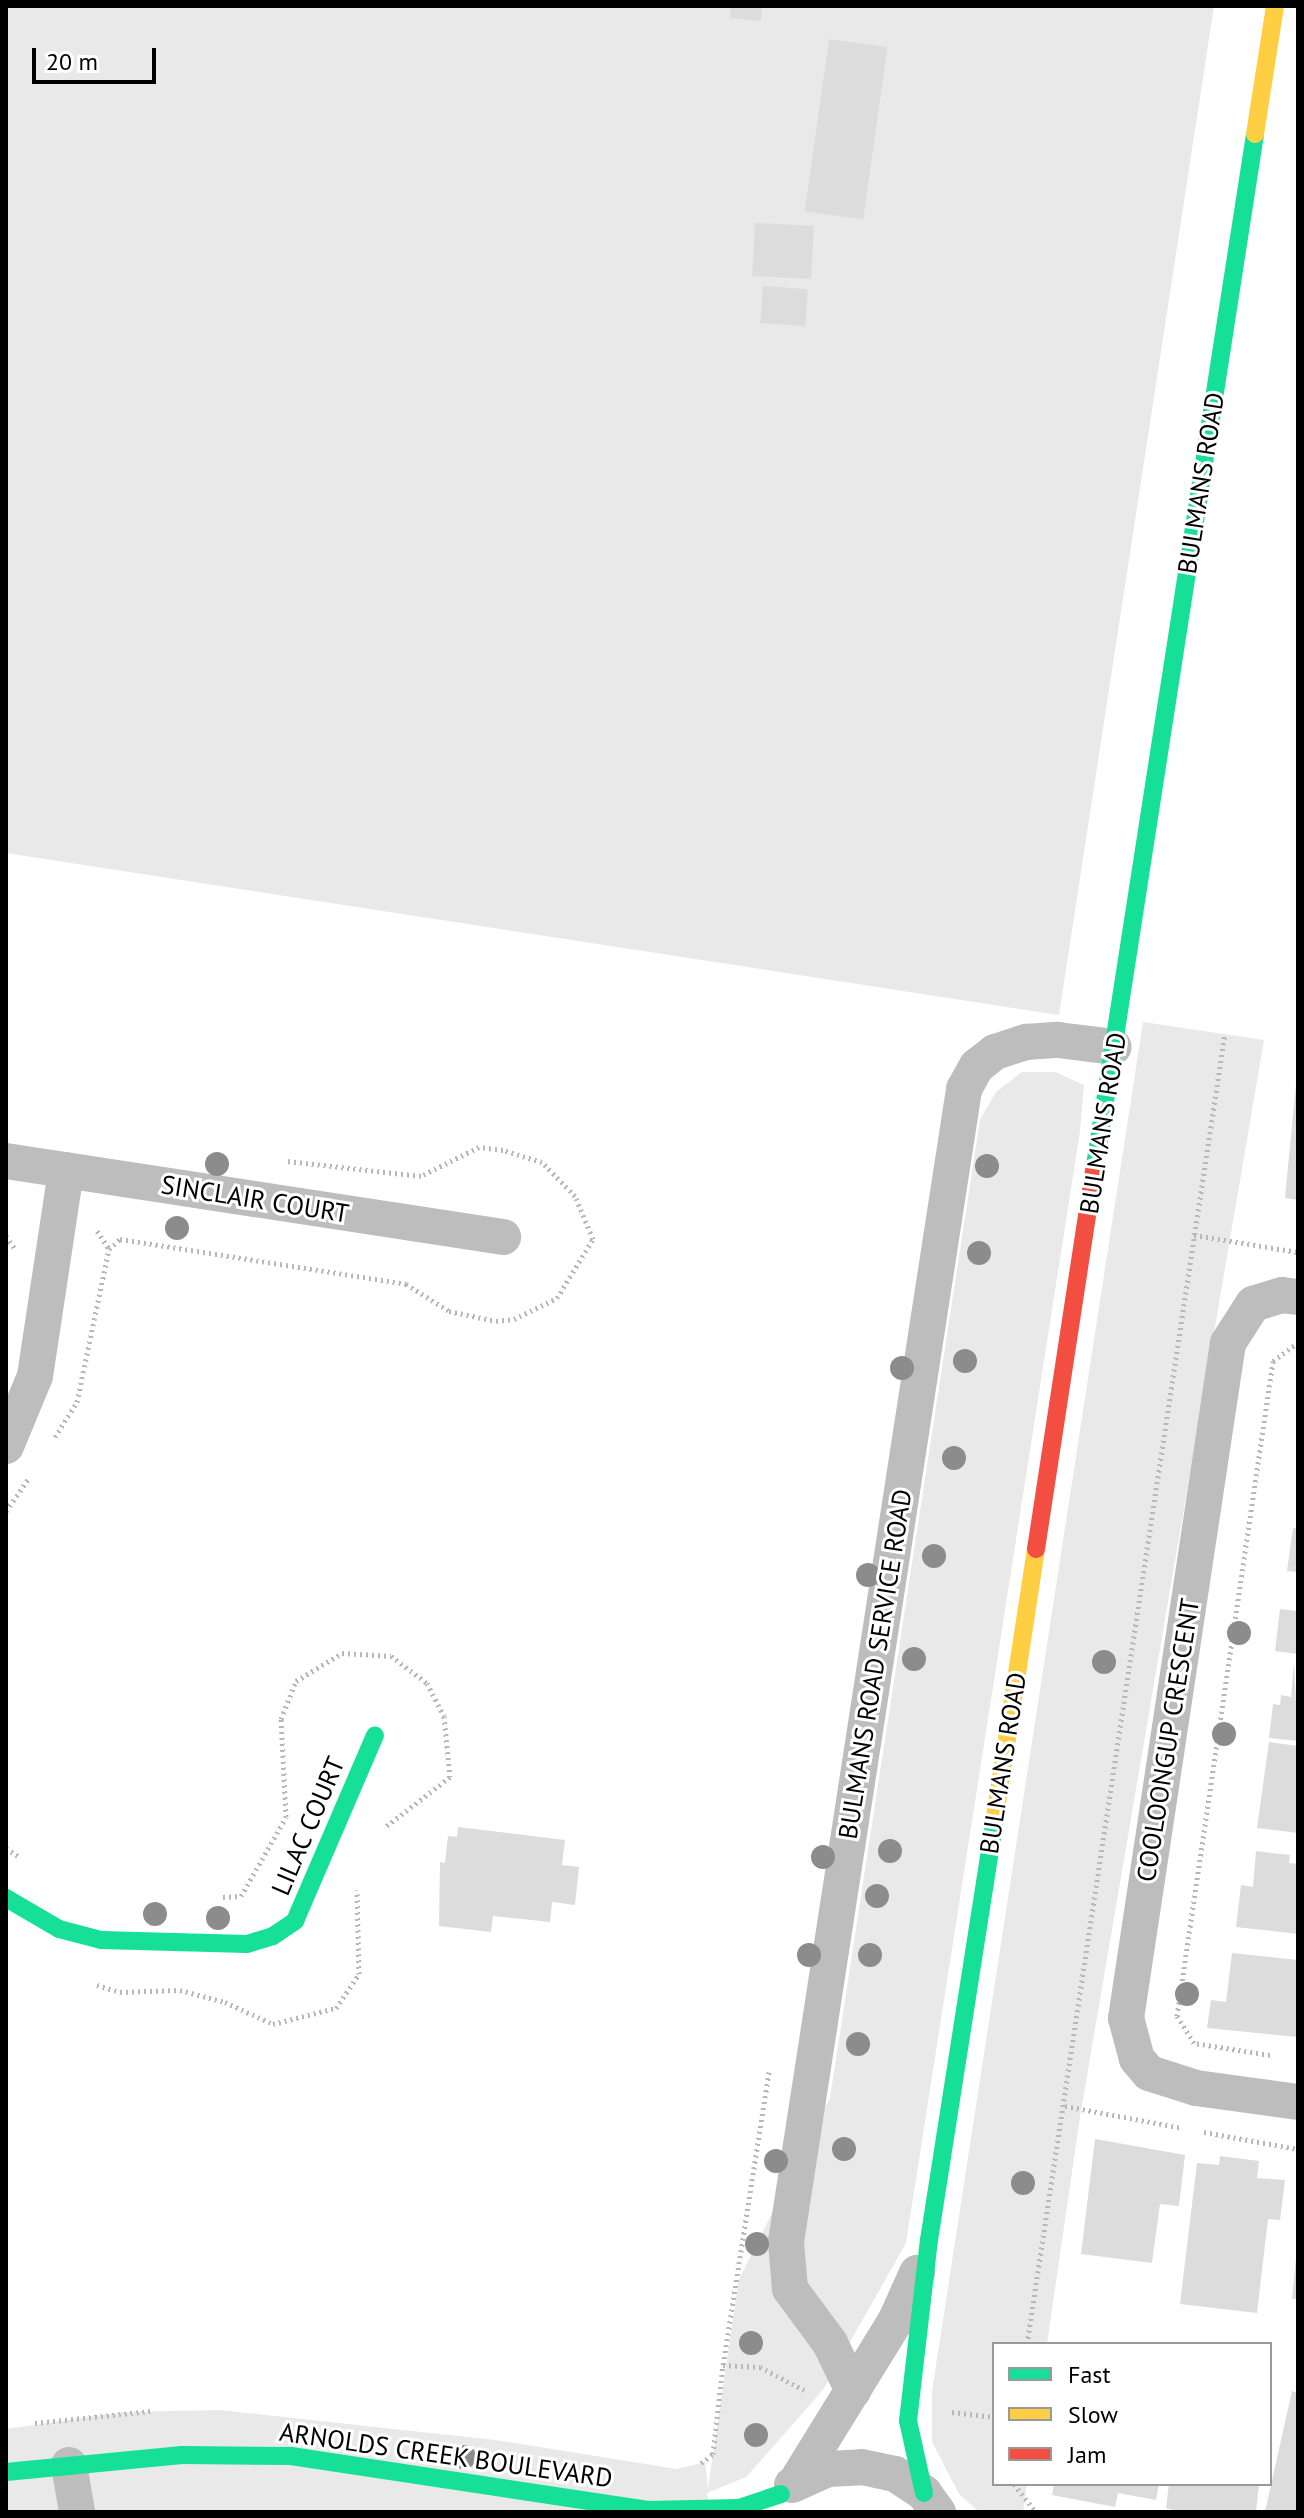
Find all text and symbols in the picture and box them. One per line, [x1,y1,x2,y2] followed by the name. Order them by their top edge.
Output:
[36,32,160,82] scale bar
[46,46,98,77] text: 20 m
[1171,390,1231,576] street label: BULMANS ROAD
[1073,1030,1133,1216] street label: BULMANS ROAD
[159,1169,351,1229] street label: SINCLAIR COURT
[832,1487,918,1841] street label: BULMANS ROAD SERVICE ROAD
[1130,1596,1206,1884] street label: COOLOONGUP CRESCENT
[973,1670,1033,1856] street label: BULMANS ROAD
[265,1752,351,1900] street label: LILAC COURT
[992,2342,1272,2486] legend
[1068,2359,1111,2390] text: Fast
[1068,2399,1118,2430] text: Slow
[277,2416,615,2494] street label: ARNOLDS CREEK BOULEVARD
[1068,2439,1106,2470] text: Jam

